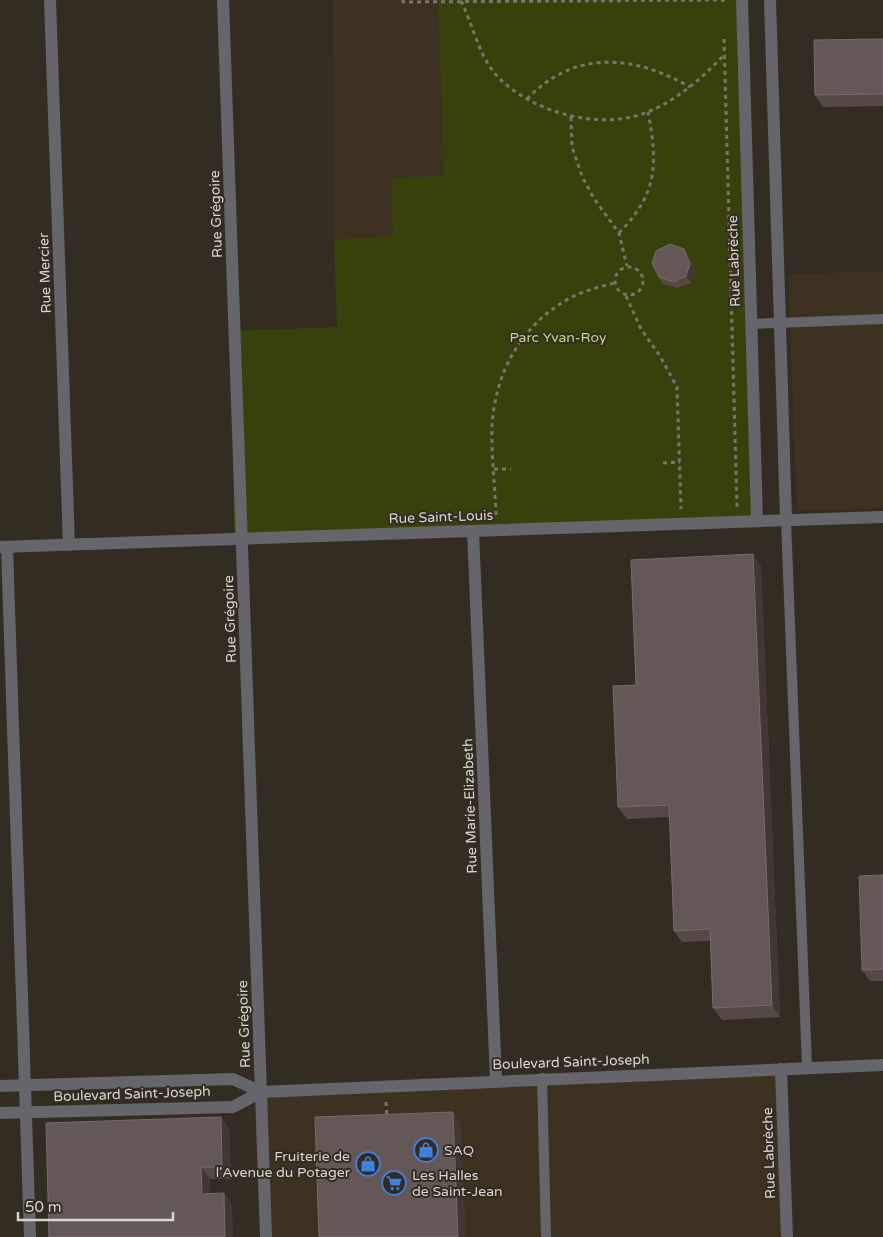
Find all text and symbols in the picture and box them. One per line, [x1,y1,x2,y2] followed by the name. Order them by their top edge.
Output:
[206,170,226,258] street label: Rue Grégoire
[724,215,744,307] street label: Rue Labrèche
[35,232,55,314] street label: Rue Mercier
[510,329,607,346] park label: Parc Yvan-Roy
[388,507,494,527] street label: Rue Saint-Louis
[220,575,240,663] street label: Rue Grégoire
[459,738,481,874] street label: Rue Marie-Elizabeth
[234,980,254,1068] street label: Rue Grégoire
[492,1051,650,1073] street label: Boulevard Saint-Joseph
[53,1083,211,1105] street label: Boulevard Saint-Joseph
[759,1107,779,1199] street label: Rue Labrèche
[413,1137,439,1163] shop icon: SAQ
[444,1142,474,1159] place label: SAQ
[216,1148,351,1181] place label: Fruiterie de l'Avenue du Potager
[355,1151,381,1177] shop icon: Fruiterie de l'Avenue du Potager
[412,1167,503,1200] place label: Les Halles de Saint-Jean
[381,1170,407,1196] supermarket icon: Les Halles de Saint-Jean
[18,1190,172,1222] scale bar
[25,1198,62,1216] text: 50 m

